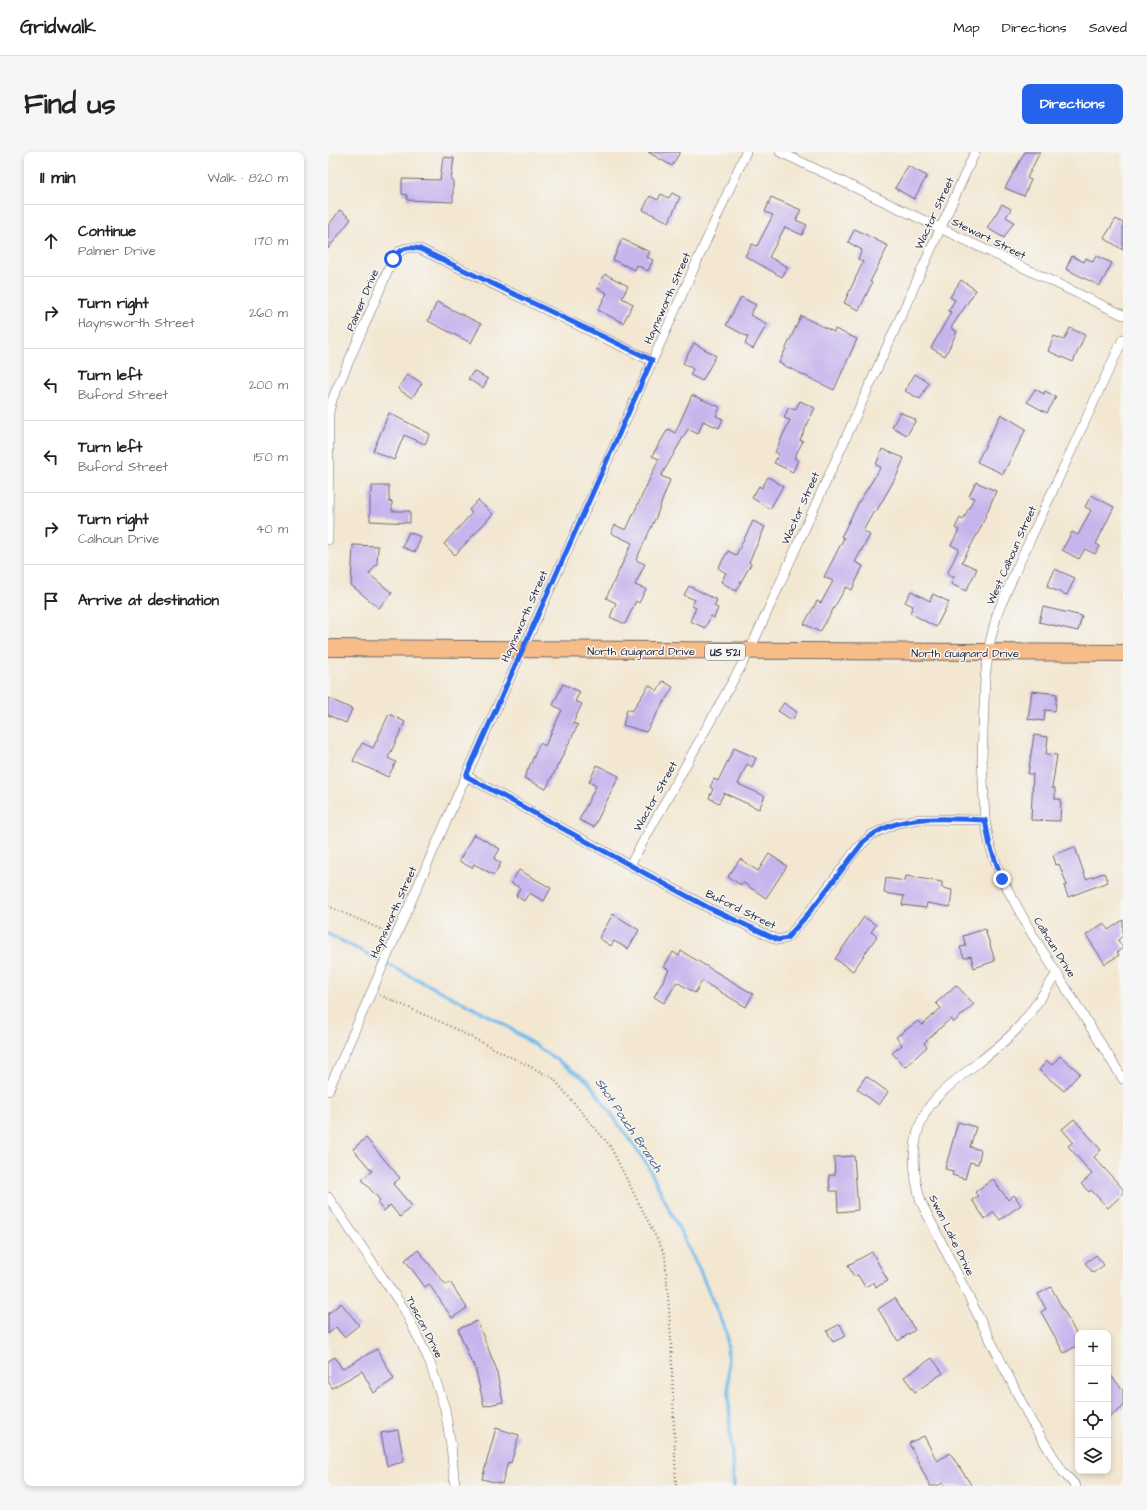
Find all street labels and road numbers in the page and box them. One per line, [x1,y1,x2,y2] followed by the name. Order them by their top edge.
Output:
[911,174,958,252] street label: Wactor Street
[949,214,1029,263] street label: Stewart Street
[641,250,696,347] street label: Haynsworth Street
[343,267,382,333] street label: Palmer Drive
[778,469,823,547] street label: Wactor Street
[983,503,1040,607] street label: West Calhoun Street
[498,568,553,665] street label: Haynsworth Street
[587,644,695,660] street label: North Guignard Drive
[705,644,745,660] road number: US 521
[911,646,1019,662] street label: North Guignard Drive
[630,758,681,834] street label: Wactor Street
[367,864,422,961] street label: Haynsworth Street
[703,886,779,933] street label: Buford Street
[1030,914,1079,980] street label: Calhoun Drive
[925,1192,978,1278] street label: Swan Lake Drive
[403,1294,447,1361] street label: Tuscon Drive

